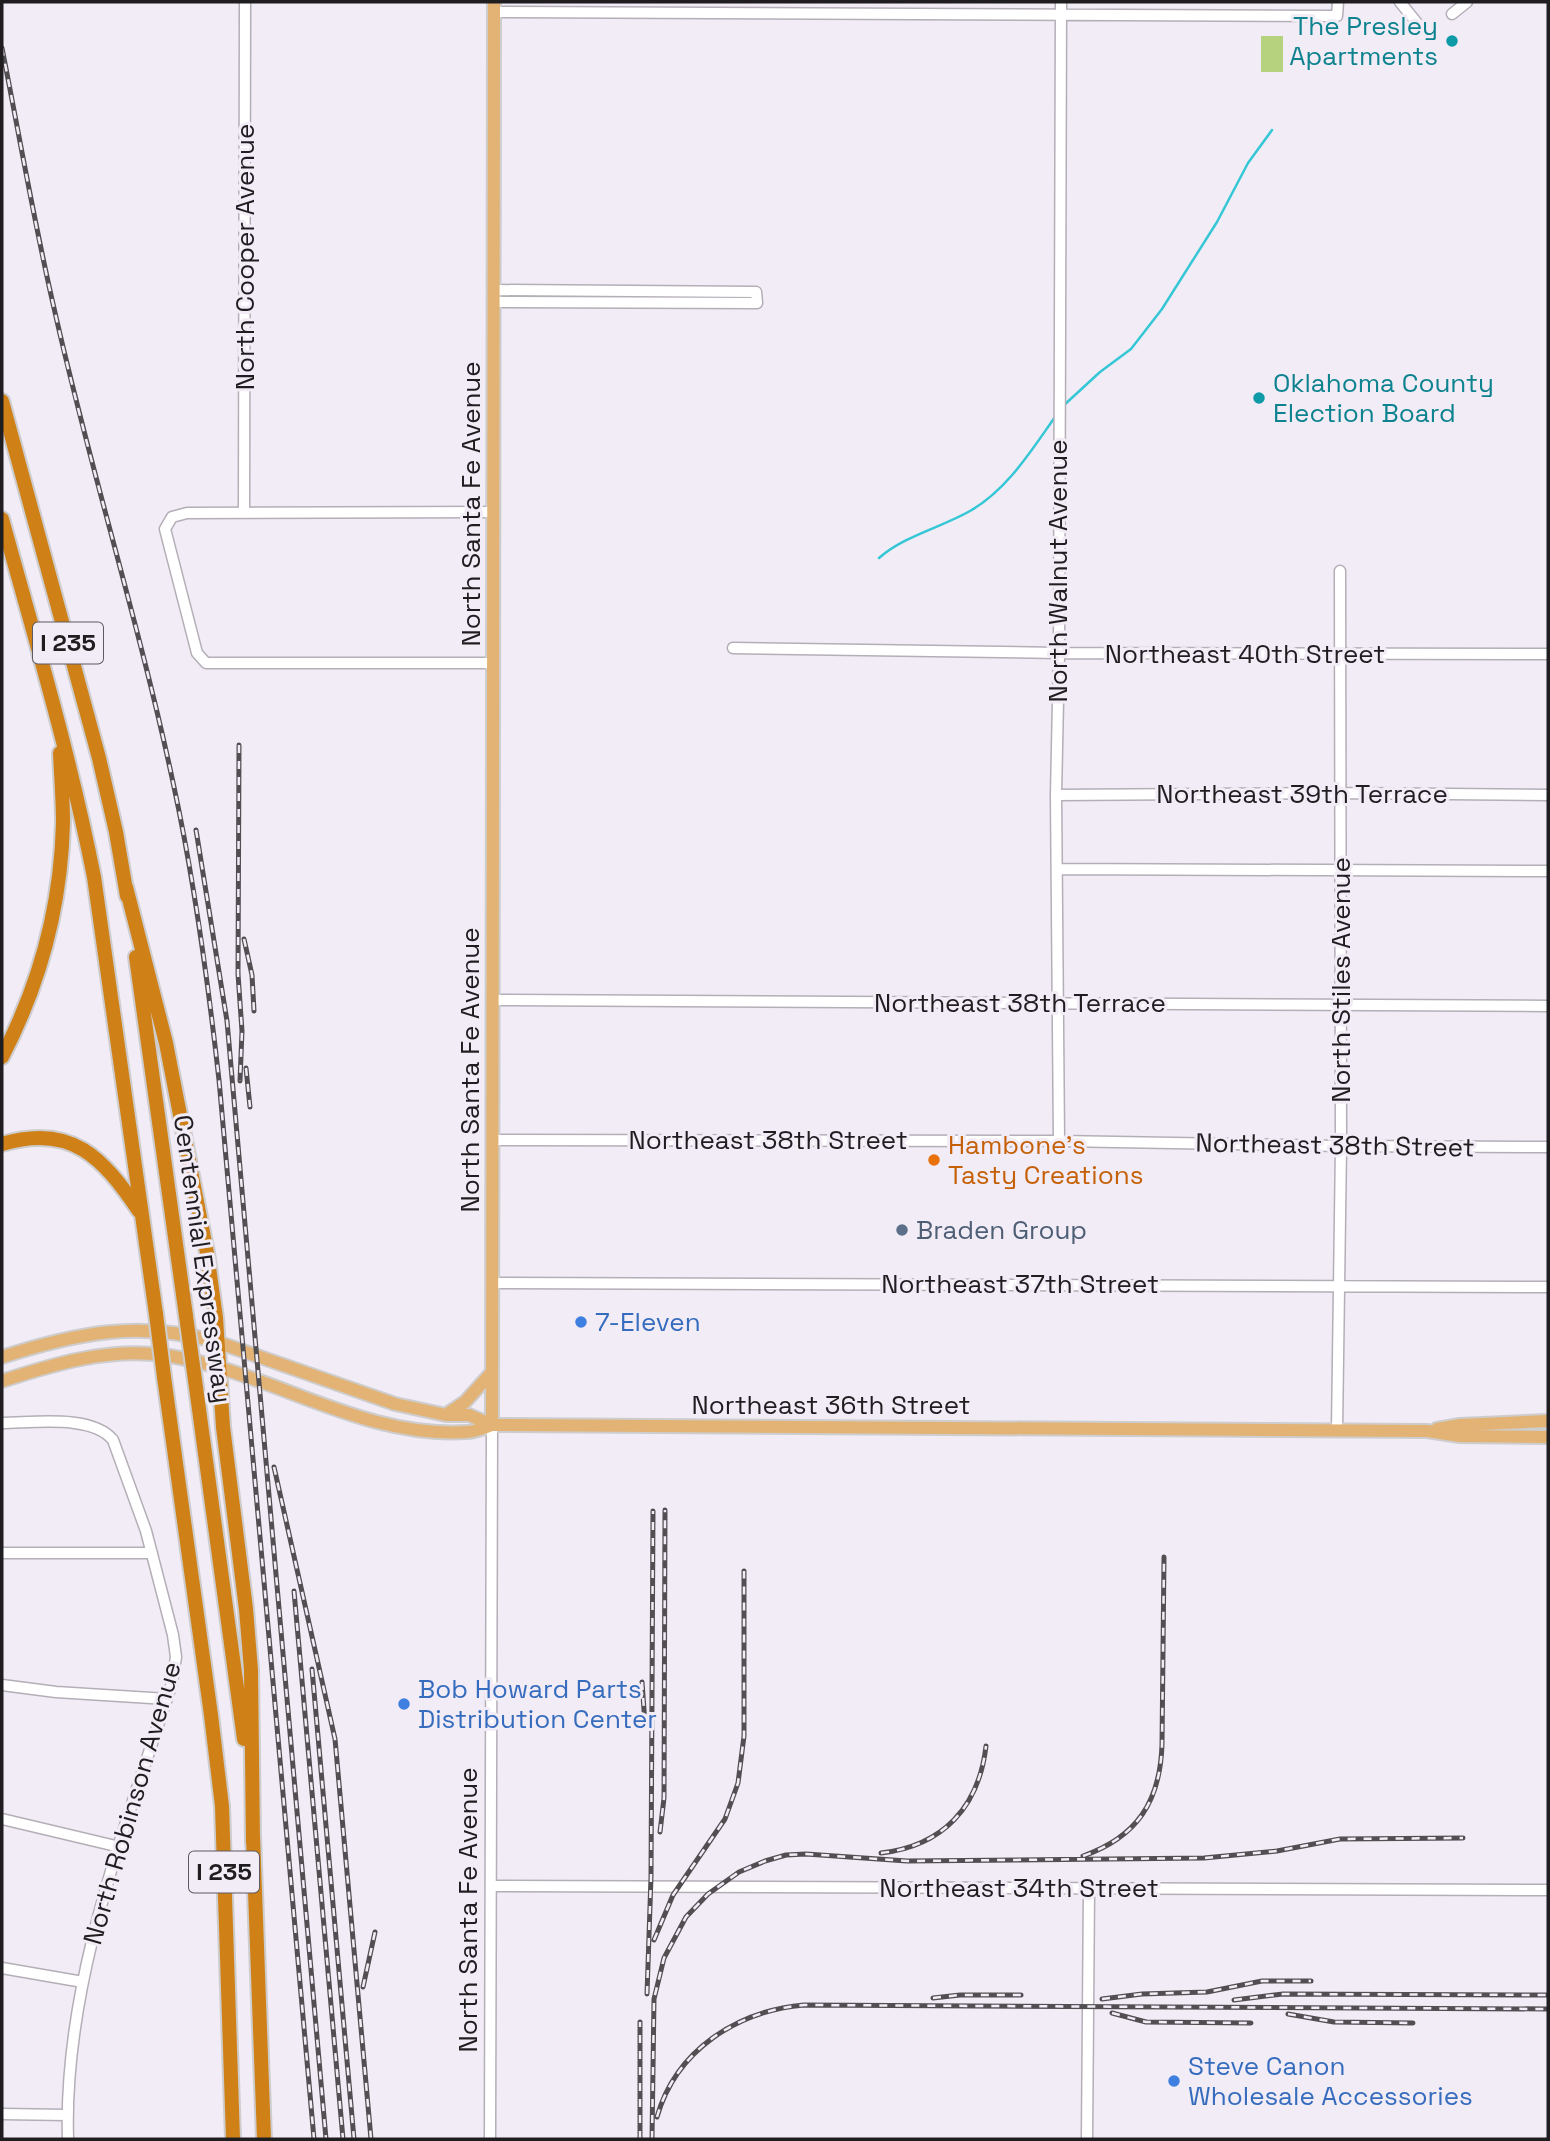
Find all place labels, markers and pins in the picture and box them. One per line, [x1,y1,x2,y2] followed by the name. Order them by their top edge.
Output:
[1289,9,1438,73] place label: The Presley Apartments
[1444,33,1460,49] marker: The Presley Apartments
[1273,366,1494,430] place label: Oklahoma County Election Board
[1251,390,1267,406] marker: Oklahoma County Election Board
[948,1128,1143,1192] place label: Hambone's Tasty Creations
[926,1152,942,1168] marker: Hambone's Tasty Creations
[916,1213,1087,1247] place label: Braden Group
[894,1222,910,1238] marker: Braden Group
[595,1305,701,1339] place label: 7-Eleven
[573,1314,589,1330] marker: 7-Eleven
[418,1672,657,1736] place label: Bob Howard Parts Distribution Center
[396,1696,412,1712] marker: Bob Howard Parts Distribution Center
[1188,2049,1473,2113] place label: Steve Canon Wholesale Accessories
[1166,2073,1182,2089] marker: Steve Canon Wholesale Accessories

